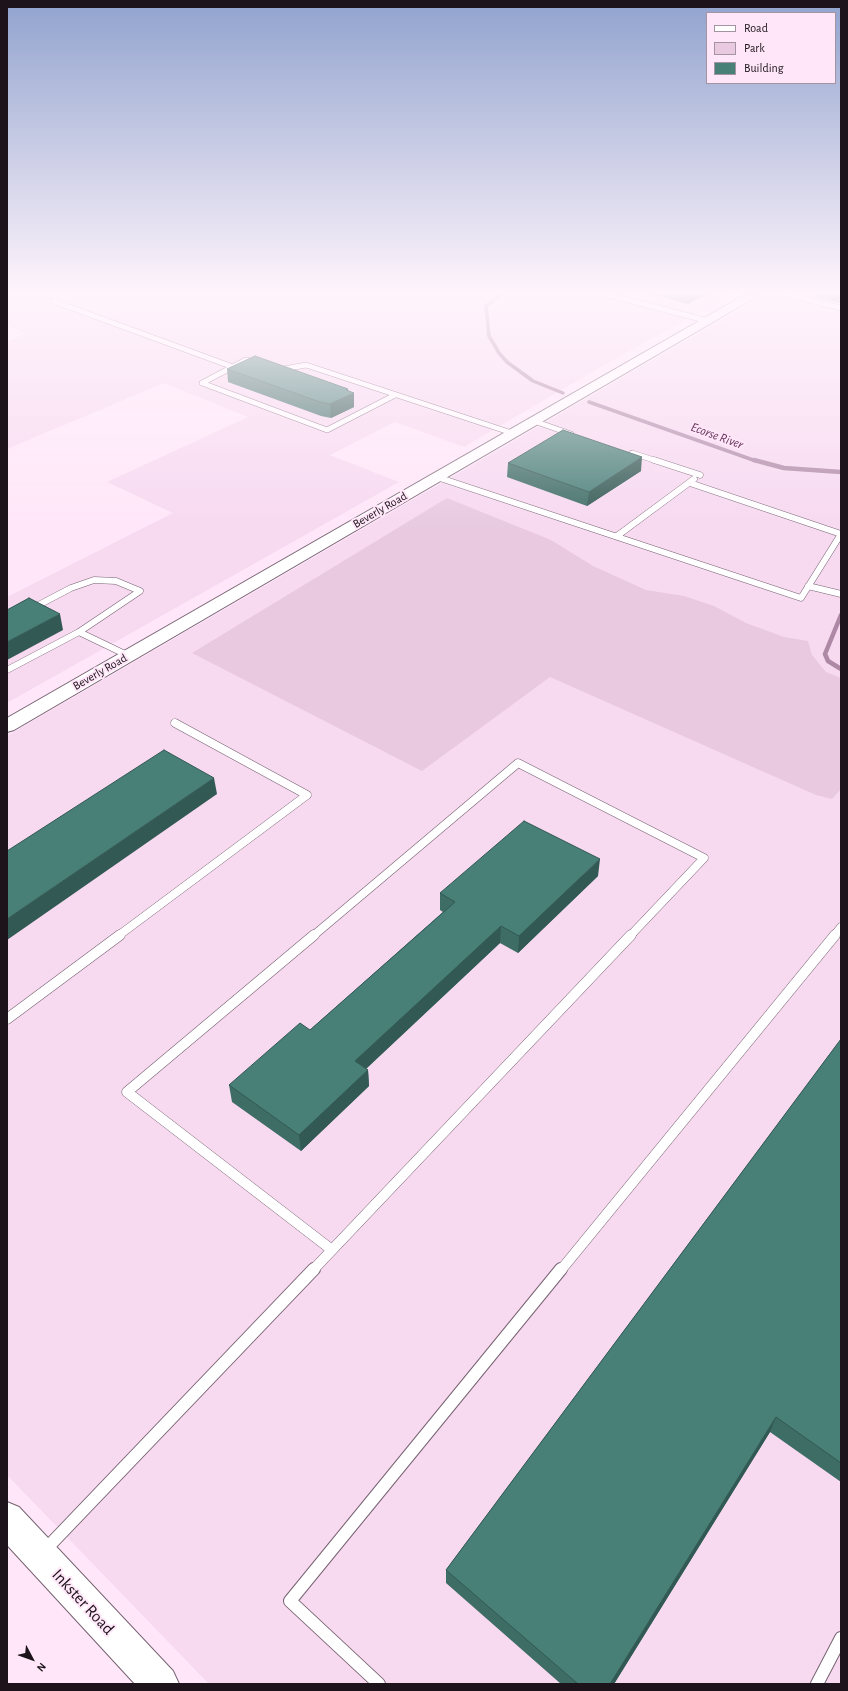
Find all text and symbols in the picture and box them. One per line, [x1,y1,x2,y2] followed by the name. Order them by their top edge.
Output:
[706,12,836,84] legend
[744,22,768,34] text: Road
[744,42,765,54] text: Park
[744,62,784,74] text: Building
[689,419,745,453] water label: Ecorse River
[350,489,410,531] street label: Beverly Road
[70,651,130,693] street label: Beverly Road
[47,1565,119,1639] street label: Inkster Road
[12,1639,52,1679] north arrow
[35,1661,48,1674] text: N

